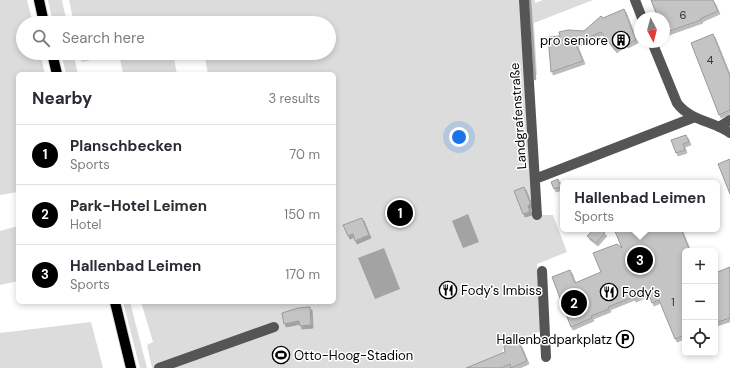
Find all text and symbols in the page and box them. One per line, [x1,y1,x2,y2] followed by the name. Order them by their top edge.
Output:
[680,8,687,22] house number: 6
[634,12,670,48] north arrow
[16,16,336,60] search box
[30,27,52,49] icon: search
[62,28,145,48] text: Search here
[611,30,631,50] building icon: pro seniore
[540,32,608,49] place label: pro seniore
[707,53,714,67] house number: 4
[506,62,530,170] street label: Landgrafenstraße
[32,87,92,109] text: Nearby
[268,90,320,107] text: 3 results
[449,127,469,147] your location
[70,136,182,156] text: Planschbecken
[43,146,47,163] text: 1
[289,146,320,163] text: 70 m
[70,156,110,173] text: Sports
[560,180,720,232] popup
[574,188,706,208] text: Hallenbad Leimen
[70,196,207,216] text: Park-Hotel Leimen
[387,198,413,228] pin: 1
[41,206,49,223] text: 2
[284,206,320,223] text: 150 m
[574,208,614,225] text: Sports
[70,216,102,233] text: Hotel
[627,245,653,275] pin: 3
[682,248,718,356] map controls
[682,248,718,284] button: +
[70,256,201,276] text: Hallenbad Leimen
[41,266,49,283] text: 3
[285,266,320,283] text: 170 m
[70,276,110,293] text: Sports
[438,280,458,300] restaurant icon: Fody's Imbiss
[461,282,542,299] place label: Fody's Imbiss
[599,282,619,302] restaurant icon: Fody's
[622,284,660,301] place label: Fody's
[682,284,718,320] button: −
[561,288,587,318] pin: 2
[671,295,675,309] house number: 1
[682,320,718,356] button: locate
[615,329,635,349] parking icon: Hallenbadparkplatz
[497,331,612,348] place label: Hallenbadparkplatz
[271,345,291,365] sports icon: Otto-Hoog-Stadion
[294,347,413,364] place label: Otto-Hoog-Stadion

